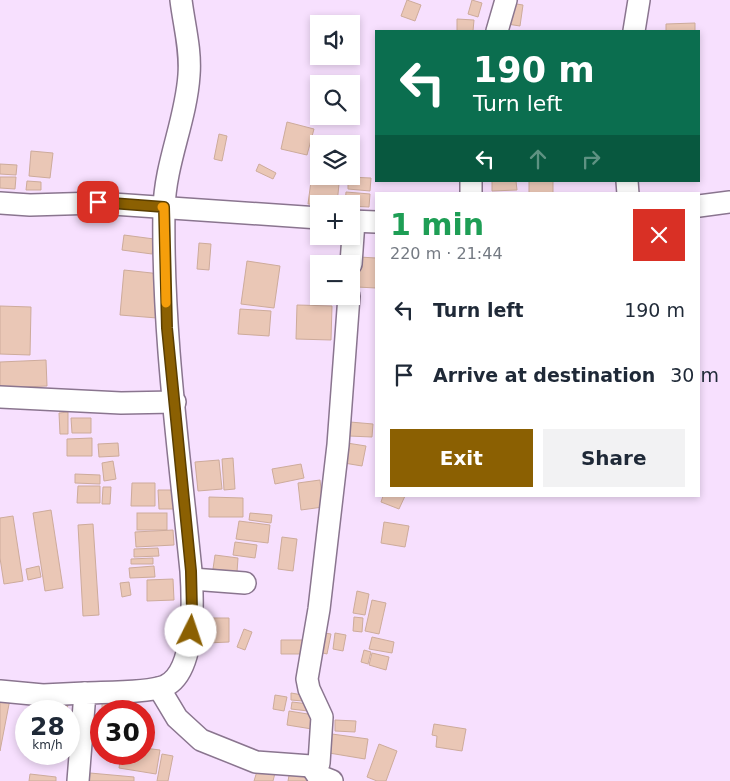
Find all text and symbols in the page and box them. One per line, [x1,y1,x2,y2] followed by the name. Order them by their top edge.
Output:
[310,15,360,305] map controls
[310,15,360,65] button: sound
[390,50,455,115] icon: left
[473,50,595,90] text: 190 m
[310,75,360,125] button: search
[473,91,562,116] text: Turn left
[310,135,360,185] button: layers
[471,145,499,173] icon: left
[524,145,552,173] icon: ahead
[577,145,605,173] icon: right
[77,181,119,223] pin
[84,188,112,216] icon: arrive
[310,195,360,245] button: +
[390,207,484,242] text: 1 min
[633,209,685,261] button: close
[390,244,503,263] text: 220 m · 21:44
[310,255,360,305] button: −
[390,296,418,324] icon: left
[433,299,524,321] text: Turn left
[624,299,685,321] text: 190 m
[390,361,418,389] icon: arrive
[433,364,655,386] text: Arrive at destination
[670,364,719,386] text: 30 m
[390,429,533,487] button: Exit
[543,429,685,487] button: Share
[164,604,216,656] position arrow
[90,700,155,765] speed limit sign: 30
[30,712,65,741] text: 28
[32,738,63,752] text: km/h

